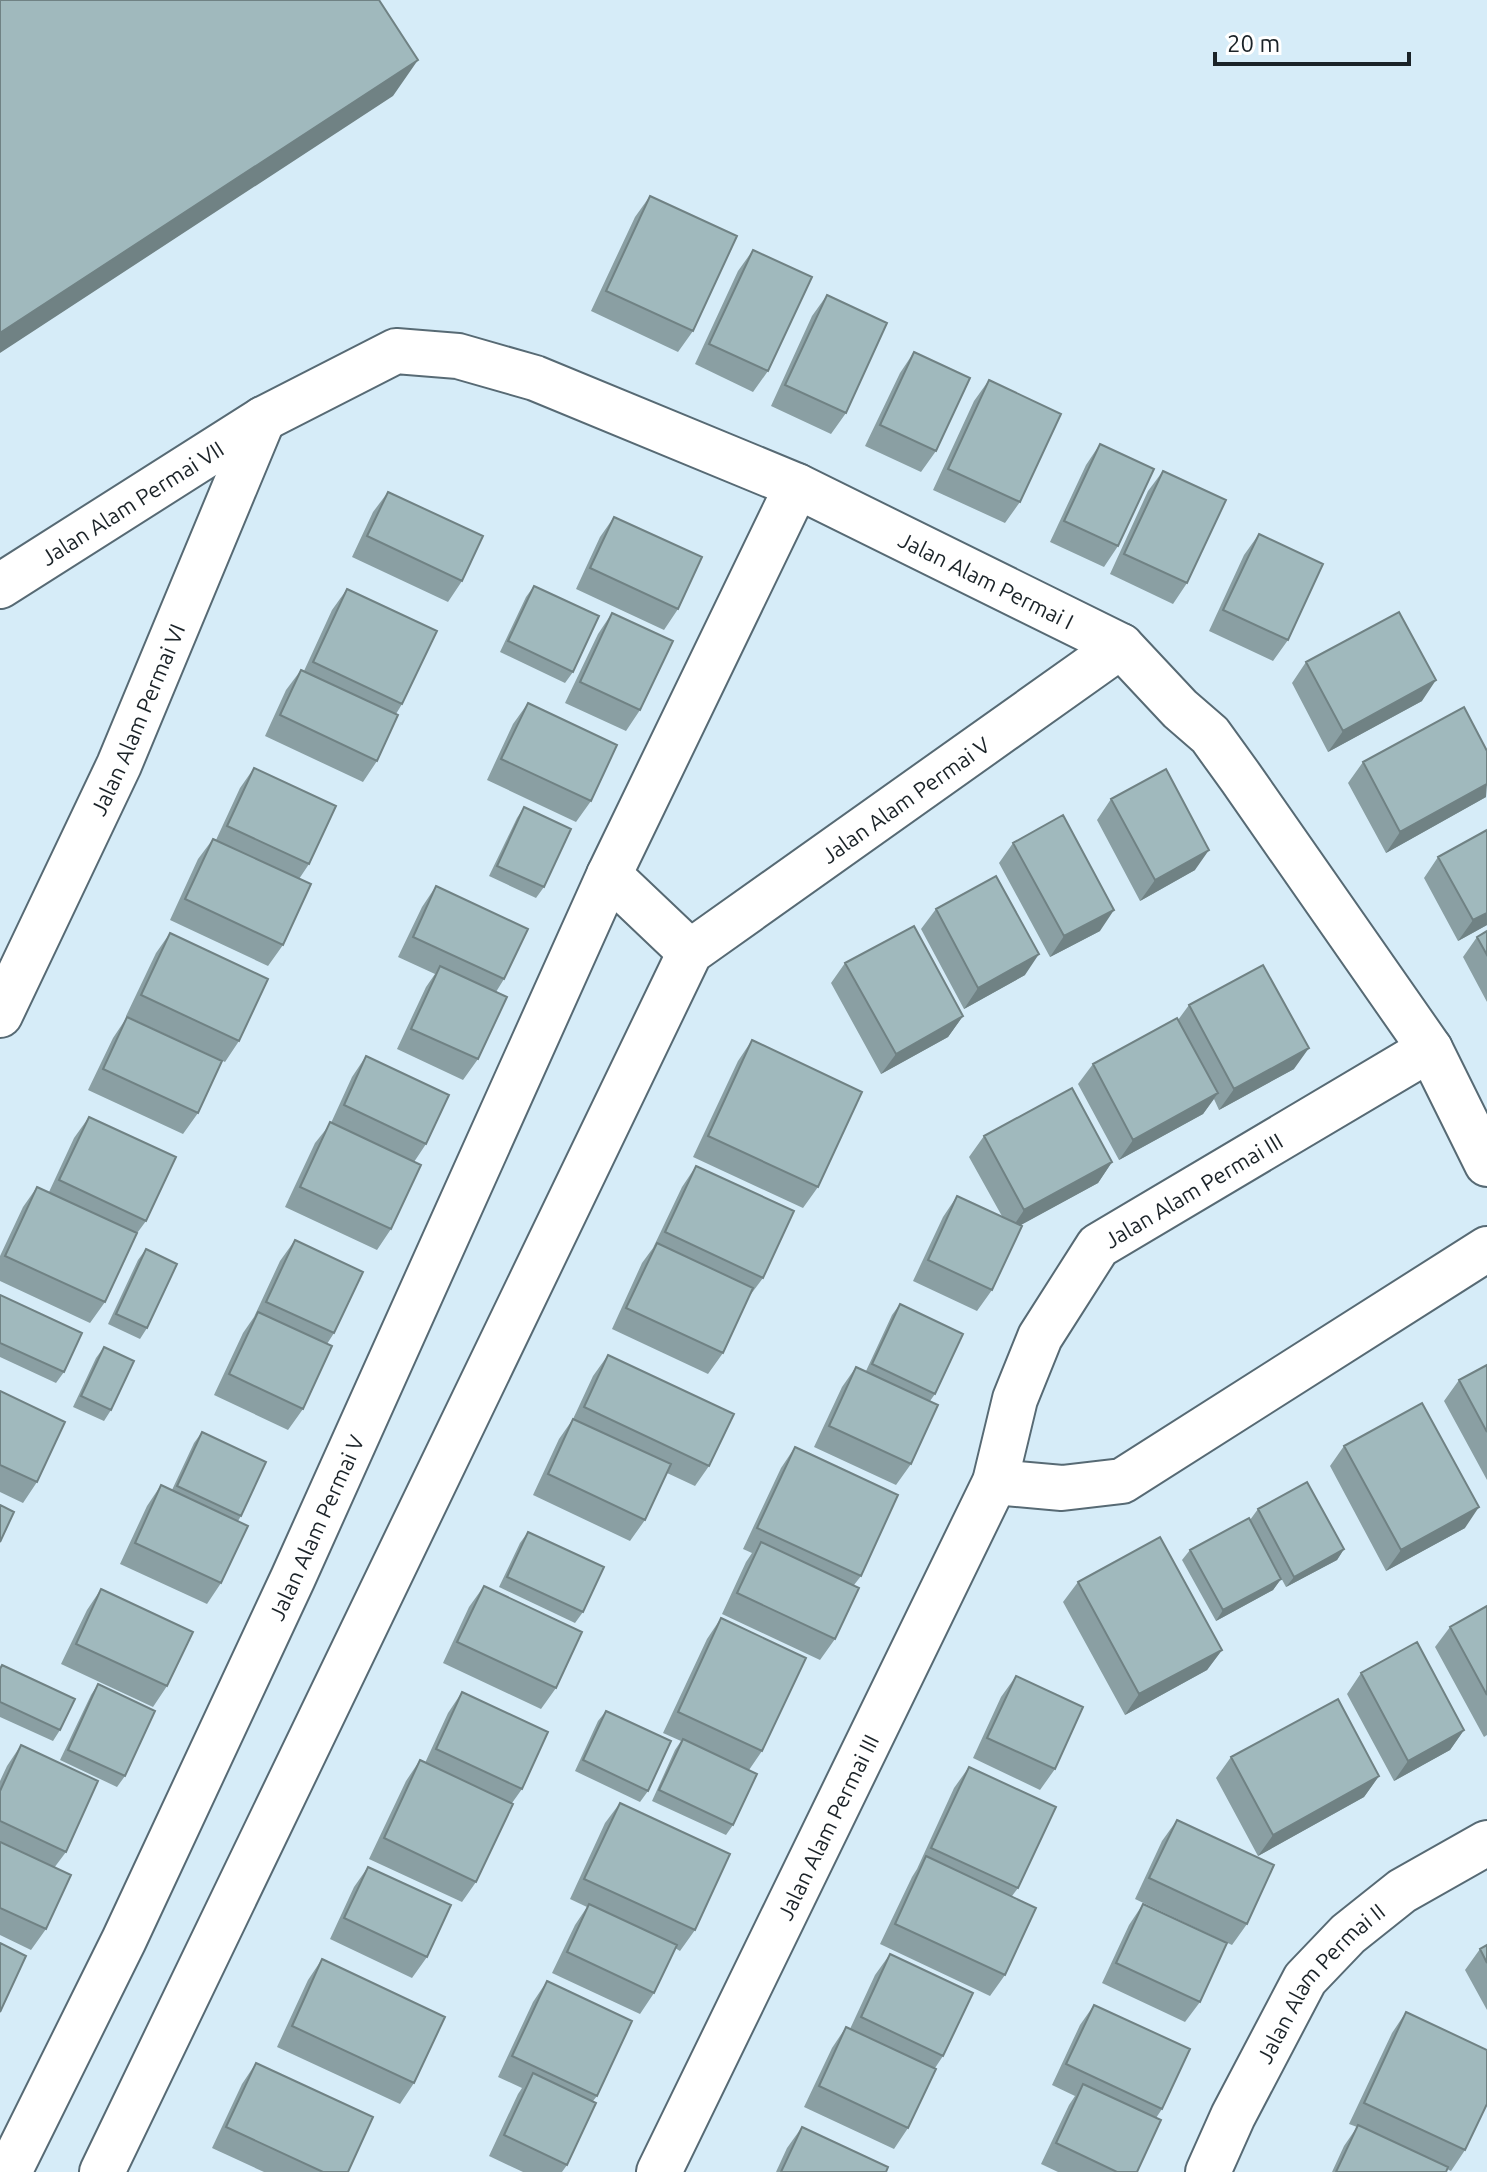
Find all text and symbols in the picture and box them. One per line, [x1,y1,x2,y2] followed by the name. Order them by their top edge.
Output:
[1215,16,1409,66] scale bar
[1227,30,1280,57] text: 20 m
[36,435,228,570] street label: Jalan Alam Permai VII
[895,526,1078,633] street label: Jalan Alam Permai I
[85,620,189,819] street label: Jalan Alam Permai VI
[816,731,994,868] street label: Jalan Alam Permai V
[1099,1127,1287,1252] street label: Jalan Alam Permai III
[263,1431,368,1624] street label: Jalan Alam Permai V
[771,1730,883,1924] street label: Jalan Alam Permai III
[1251,1898,1389,2067] street label: Jalan Alam Permai II

